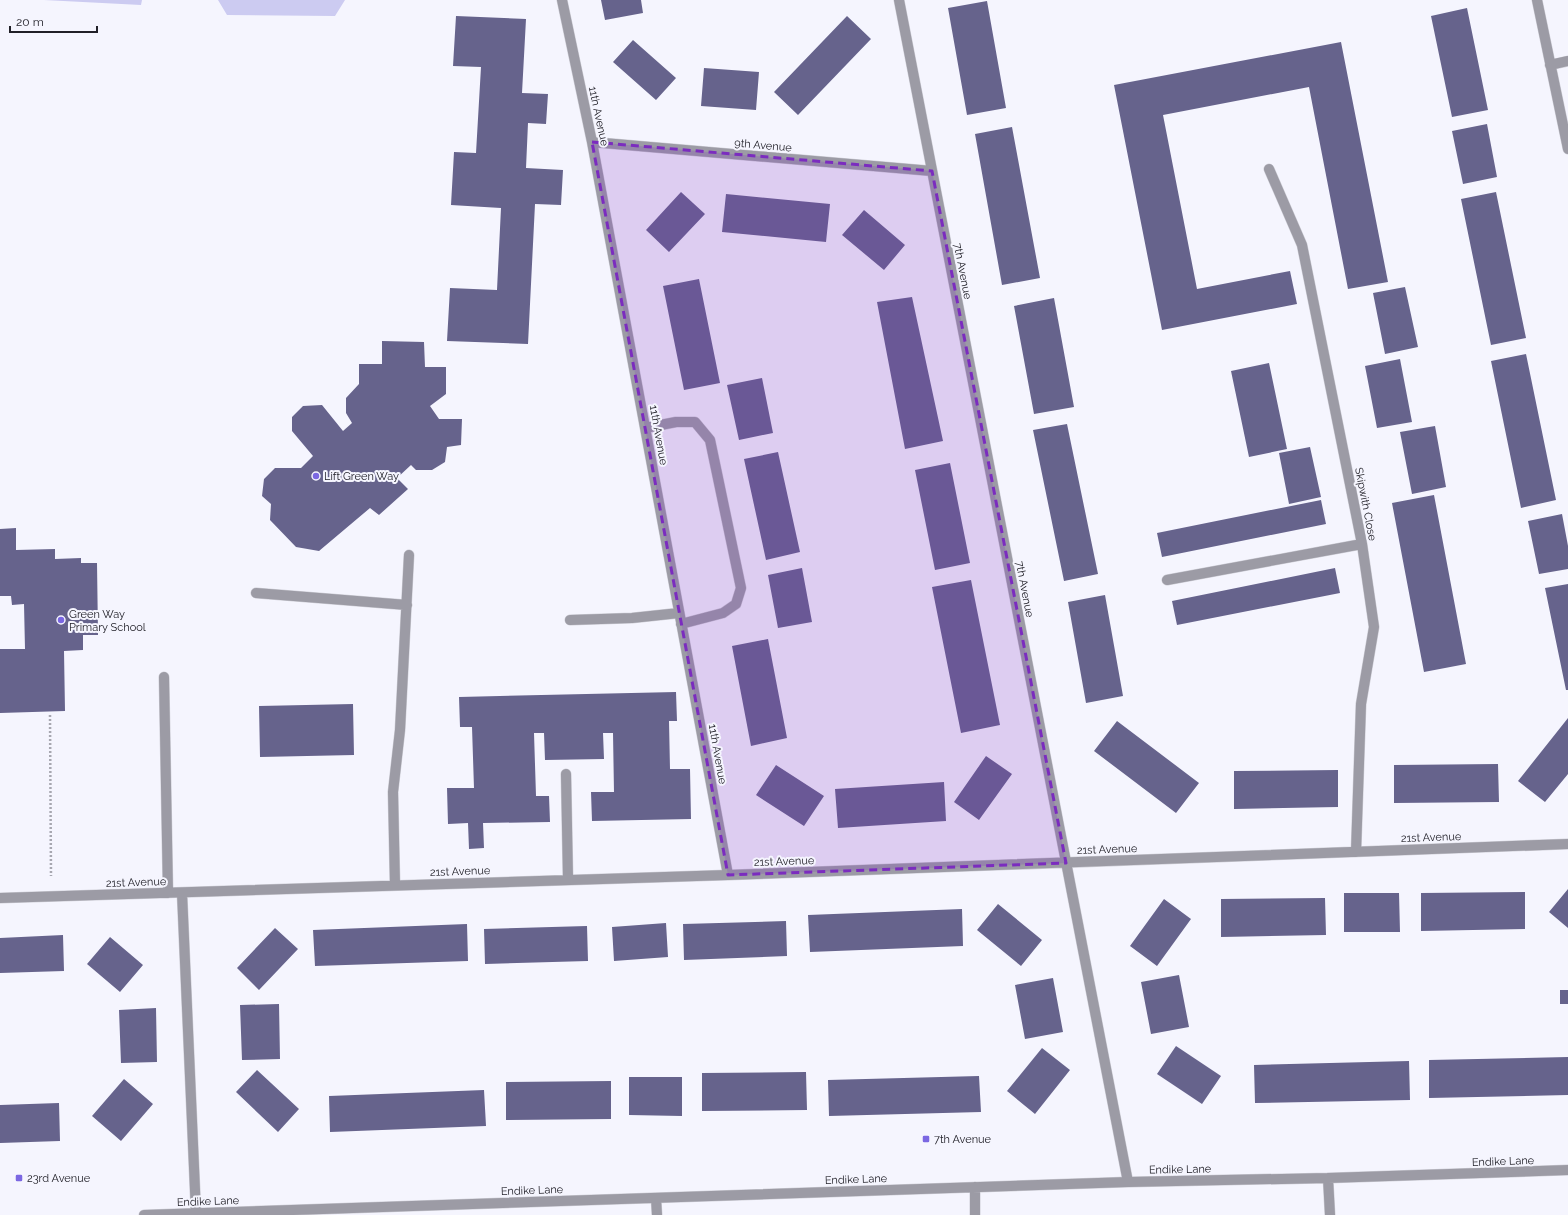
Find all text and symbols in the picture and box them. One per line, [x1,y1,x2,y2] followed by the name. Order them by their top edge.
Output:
[10,8,97,34] scale bar
[16,15,44,29] text: 20 m
[586,85,611,148] street label: 11th Avenue
[734,137,793,155] street label: 9th Avenue
[951,242,974,301] street label: 7th Avenue
[647,404,670,467] street label: 11th Avenue
[1352,466,1379,542] street label: Skipwith Close
[324,470,399,483] place label: Lift Green Way
[311,471,321,481] marker: Lift Green Way
[1013,560,1036,619] street label: 7th Avenue
[69,608,146,634] place label: Green Way Primary School
[56,615,66,625] marker: Green Way Primary School
[706,723,729,786] street label: 11th Avenue
[1401,830,1462,845] street label: 21st Avenue
[1077,842,1138,857] street label: 21st Avenue
[754,854,815,869] street label: 21st Avenue
[430,864,491,879] street label: 21st Avenue
[106,875,167,890] street label: 21st Avenue
[934,1133,992,1146] place label: 7th Avenue
[921,1134,931,1144] marker: 7th Avenue
[1472,1154,1535,1169] street label: Endike Lane
[1149,1162,1212,1177] street label: Endike Lane
[27,1172,91,1185] place label: 23rd Avenue
[825,1172,888,1187] street label: Endike Lane
[14,1173,24,1183] marker: 23rd Avenue
[501,1183,564,1198] street label: Endike Lane
[177,1194,240,1209] street label: Endike Lane

